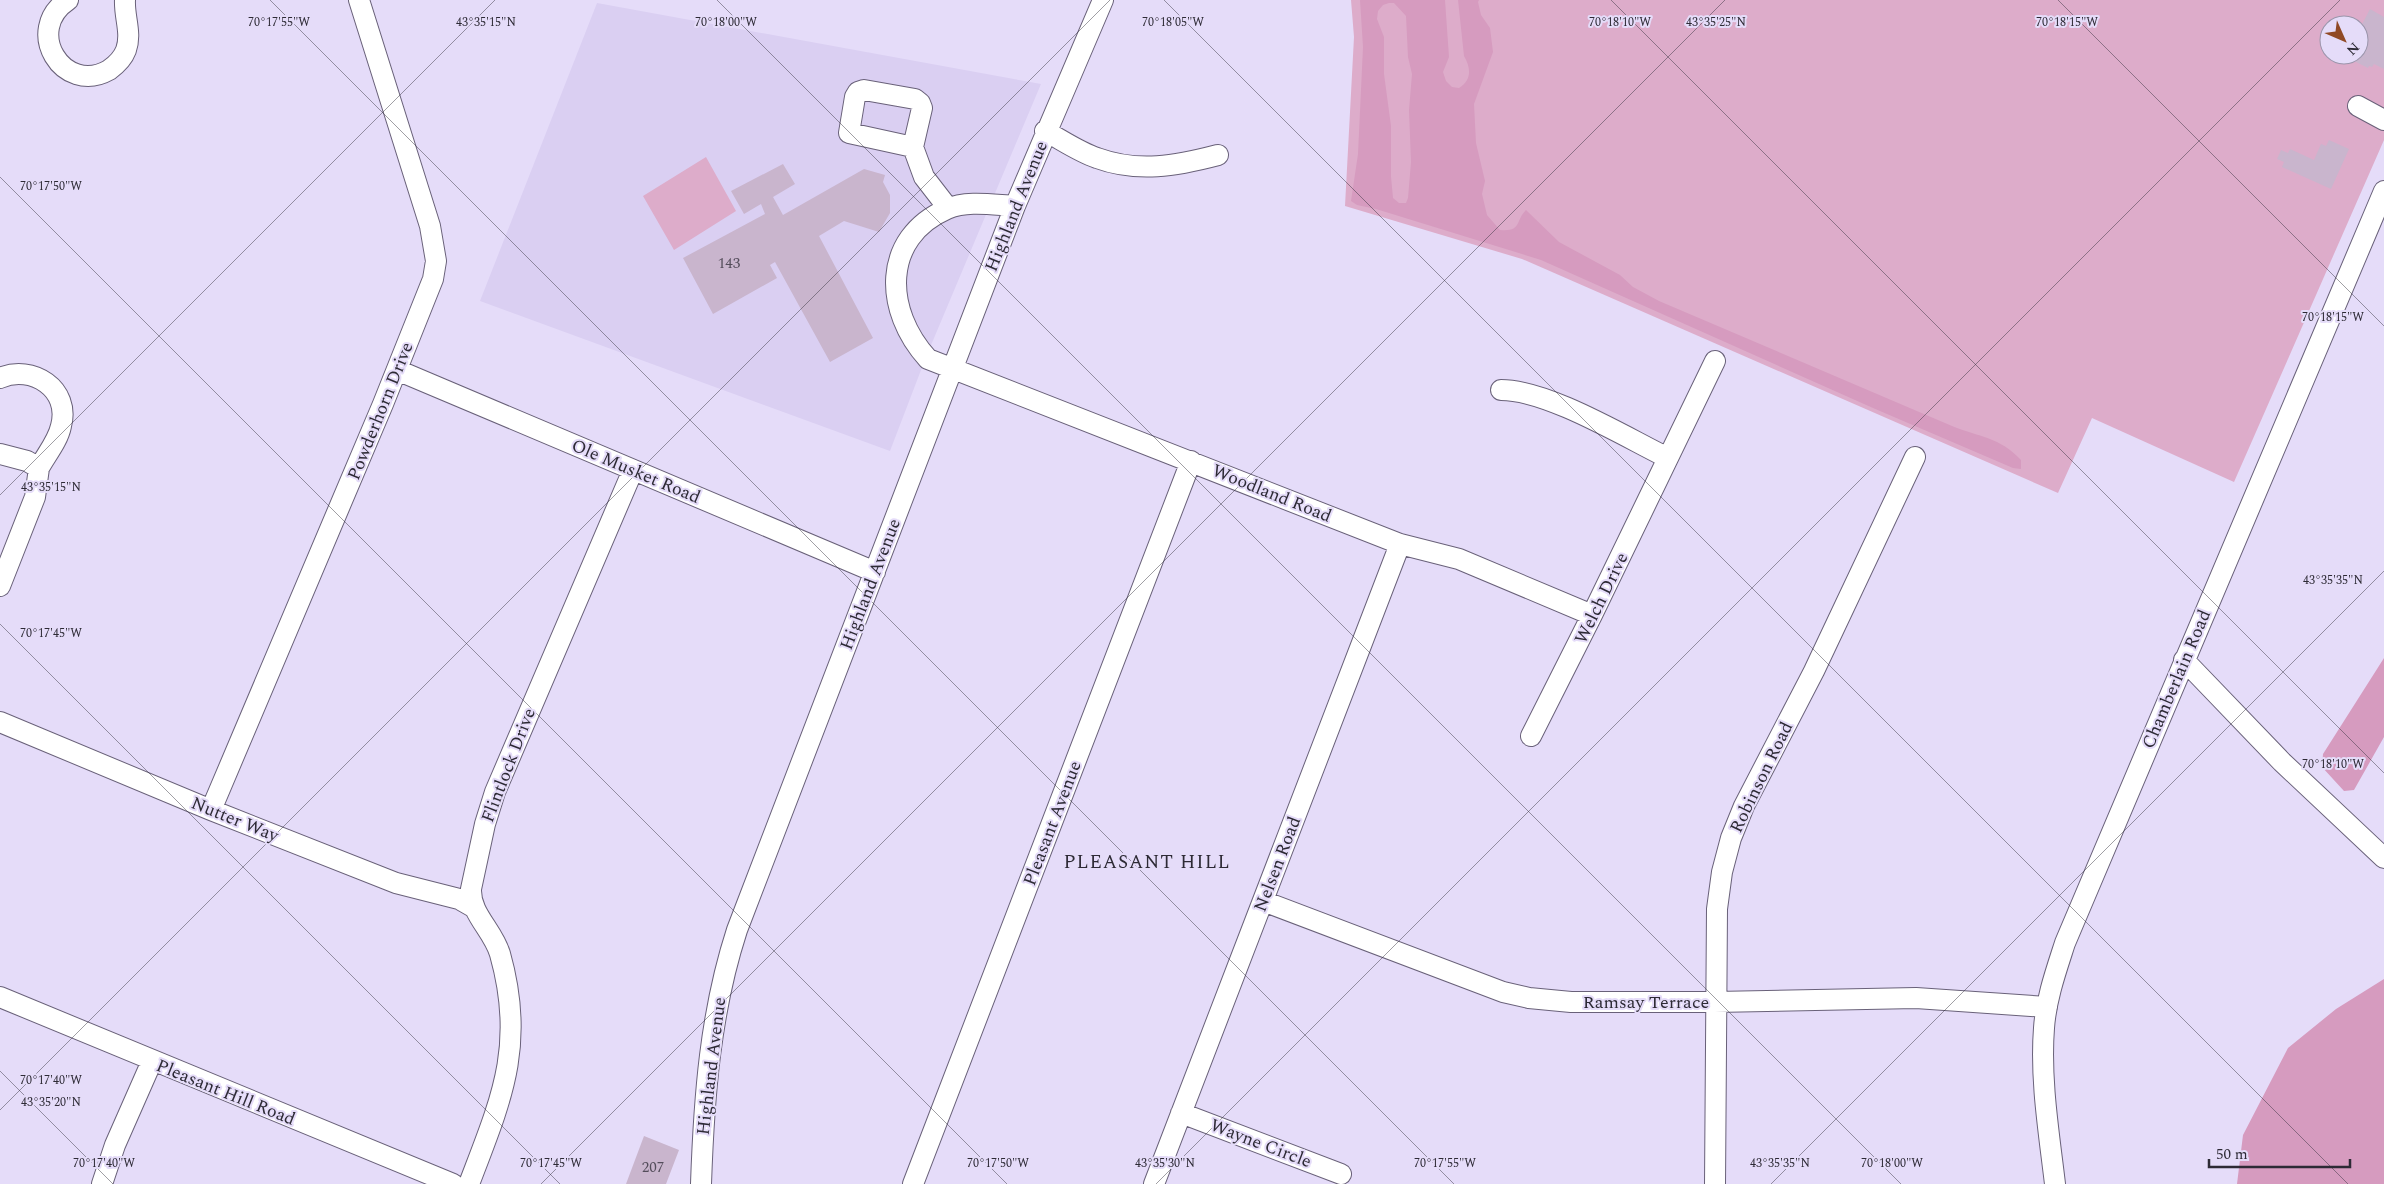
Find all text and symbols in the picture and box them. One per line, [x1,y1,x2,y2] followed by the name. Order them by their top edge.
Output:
[248,13,310,32] text: 70°17'55"W
[456,13,516,32] text: 43°35'15"N
[695,13,757,32] text: 70°18'00"W
[1142,13,1204,32] text: 70°18'05"W
[1589,13,1651,32] text: 70°18'10"W
[1686,13,1746,32] text: 43°35'25"N
[2036,13,2098,32] text: 70°18'15"W
[2319,15,2369,65] north arrow
[2341,37,2364,60] text: N
[978,137,1055,276] street label: Highland Avenue
[20,177,82,196] text: 70°17'50"W
[718,252,741,275] house number: 143
[2302,308,2364,327] text: 70°18'15"W
[340,338,420,484] street label: Powderhorn Drive
[567,432,705,511] street label: Ole Musket Road
[1208,457,1336,530] street label: Woodland Road
[21,478,81,497] text: 43°35'15"N
[833,515,908,654] street label: Highland Avenue
[1568,548,1635,649] street label: Welch Drive
[2303,571,2363,590] text: 43°35'35"N
[2135,605,2218,753] street label: Chamberlain Road
[20,624,82,643] text: 70°17'45"W
[474,704,543,826] street label: Flintlock Drive
[1723,717,1800,837] street label: Robinson Road
[2302,755,2364,774] text: 70°18'10"W
[1016,757,1089,890] street label: Pleasant Avenue
[187,790,284,850] street label: Nutter Way
[1247,812,1308,916] street label: Nelsen Road
[1063,848,1231,877] district label: PLEASANT HILL
[1583,989,1709,1016] street label: Ramsay Terrace
[690,995,733,1137] street label: Highland Avenue
[152,1052,300,1133] street label: Pleasant Hill Road
[20,1071,82,1090] text: 70°17'40"W
[21,1093,81,1112] text: 43°35'20"N
[1206,1112,1316,1175] street label: Wayne Circle
[2209,1136,2350,1168] scale bar
[2216,1143,2248,1166] text: 50 m
[73,1154,135,1173] text: 70°17'40"W
[520,1154,582,1173] text: 70°17'45"W
[967,1154,1029,1173] text: 70°17'50"W
[1135,1154,1195,1173] text: 43°35'30"N
[1414,1154,1476,1173] text: 70°17'55"W
[1750,1154,1810,1173] text: 43°35'35"N
[1861,1154,1923,1173] text: 70°18'00"W
[642,1156,664,1179] house number: 207

